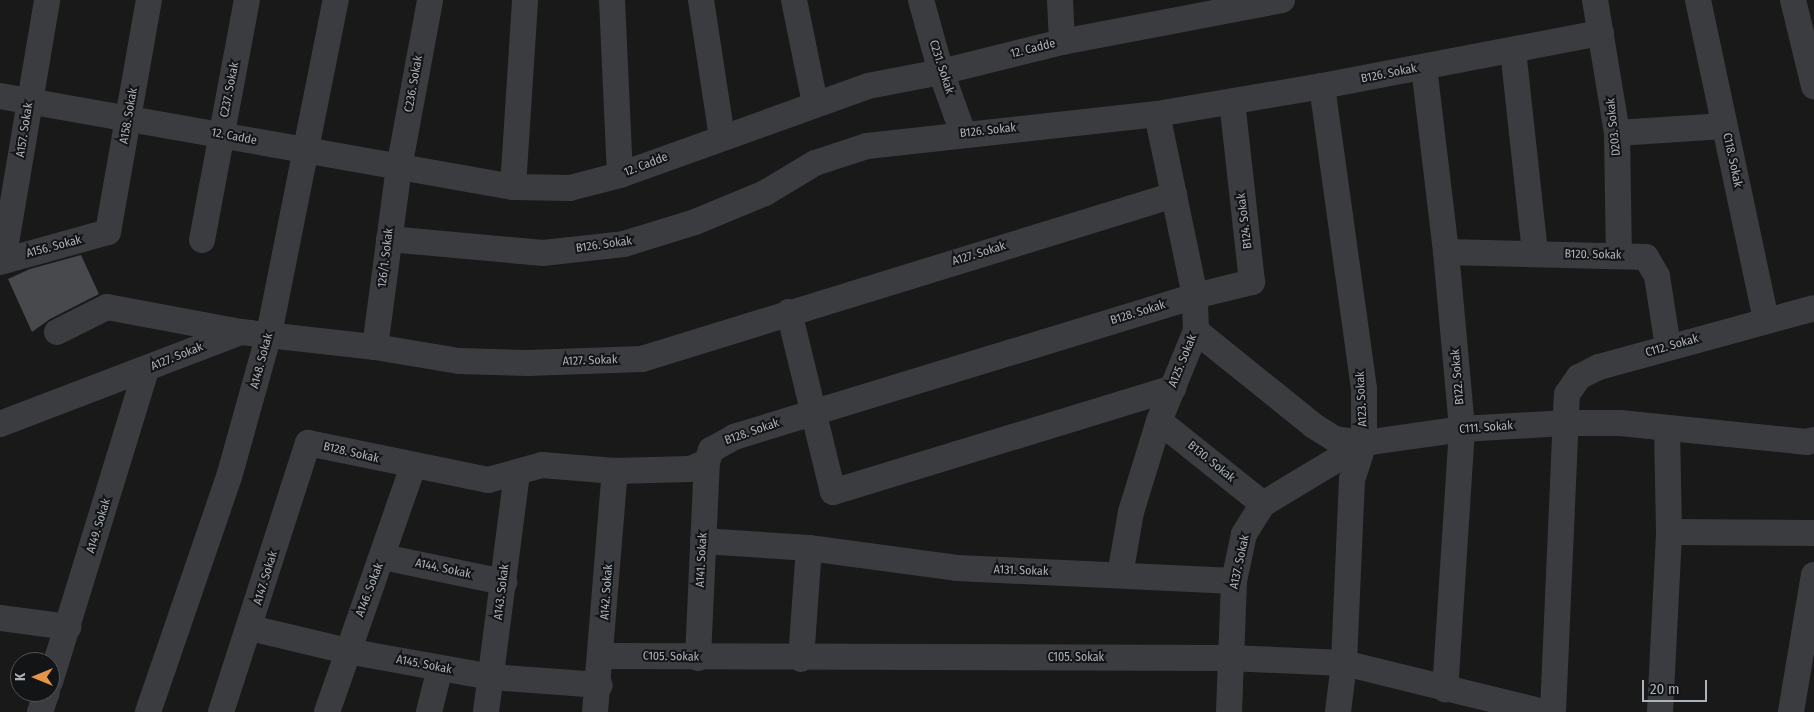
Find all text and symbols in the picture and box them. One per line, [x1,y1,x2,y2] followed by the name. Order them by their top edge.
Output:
[1009,36,1057,62] street label: 12. Cadde
[926,38,956,96] street label: C231. Sokak
[402,55,426,113] street label: C236. Sokak
[218,61,242,119] street label: C237. Sokak
[1360,62,1418,86] street label: B126. Sokak
[117,87,141,145] street label: A158. Sokak
[1604,97,1624,157] street label: D203. Sokak
[14,102,36,158] street label: A157. Sokak
[959,121,1017,141] street label: B126. Sokak
[210,126,258,148] street label: 12. Cadde
[1719,132,1745,188] street label: C118. Sokak
[622,150,670,180] street label: 12. Cadde
[1234,192,1256,250] street label: B124. Sokak
[375,227,397,289] street label: 126/1. Sokak
[25,233,83,261] street label: A156. Sokak
[575,234,633,256] street label: B126. Sokak
[951,239,1007,269] street label: A127. Sokak
[1564,247,1622,263] street label: B120. Sokak
[1109,298,1167,328] street label: B128. Sokak
[248,332,276,390] street label: A148. Sokak
[1166,332,1200,390] street label: A125. Sokak
[1644,332,1700,360] street label: C112. Sokak
[149,340,205,374] street label: A127. Sokak
[1448,349,1468,405] street label: B122. Sokak
[562,353,618,369] street label: A127. Sokak
[1353,371,1371,427] street label: A123. Sokak
[723,416,781,448] street label: B128. Sokak
[1459,419,1513,437] street label: C111. Sokak
[1184,438,1238,486] street label: B130. Sokak
[322,440,380,466] street label: B128. Sokak
[84,497,114,555] street label: A149. Sokak
[693,532,711,588] street label: A141. Sokak
[1227,534,1253,590] street label: A137. Sokak
[251,549,281,607] street label: A147. Sokak
[414,556,472,582] street label: A144. Sokak
[353,561,387,619] street label: A146. Sokak
[491,563,513,621] street label: A143. Sokak
[993,563,1049,579] street label: A131. Sokak
[598,564,616,620] street label: A142. Sokak
[643,649,699,665] street label: C105. Sokak
[1048,651,1104,665] street label: C105. Sokak
[10,652,60,702] north arrow
[395,653,453,677] street label: A145. Sokak
[1644,670,1709,702] scale bar
[12,673,29,681] text: K
[1650,680,1680,698] text: 20 m

